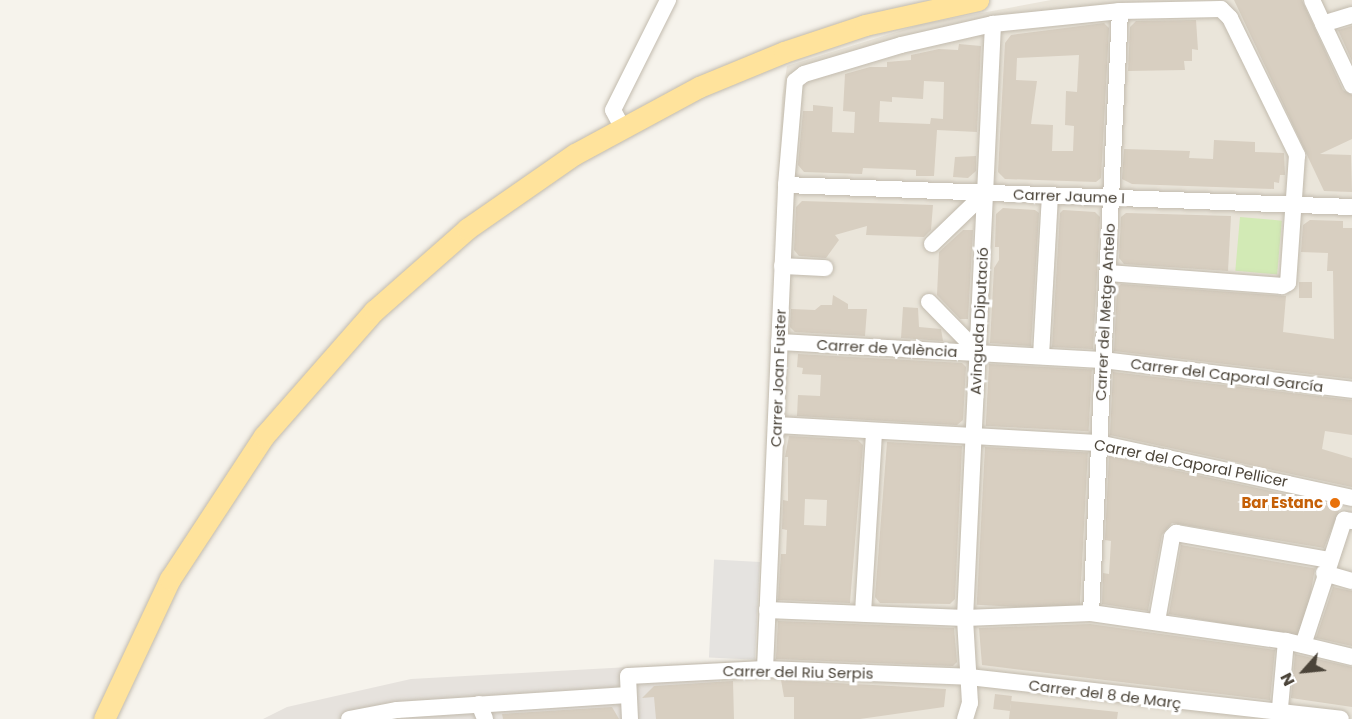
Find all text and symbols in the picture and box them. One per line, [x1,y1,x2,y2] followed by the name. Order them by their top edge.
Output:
[1013,185,1125,207] street label: Carrer Jaume I
[1091,223,1119,401] street label: Carrer del Metge Antelo
[966,247,992,395] street label: Avinguda Diputació
[767,309,789,447] street label: Carrer Joan Fuster
[816,335,958,361] street label: Carrer de València
[1130,354,1324,396] street label: Carrer del Caporal García
[1093,435,1289,491] street label: Carrer del Caporal Pellicer
[1241,494,1323,512] place label: Bar Estanc
[1328,496,1342,510] marker: Bar Estanc
[1274,641,1334,701] north arrow
[722,662,874,682] street label: Carrer del Riu Serpis
[1275,669,1301,690] text: N
[1028,676,1182,712] street label: Carrer del 8 de Març

